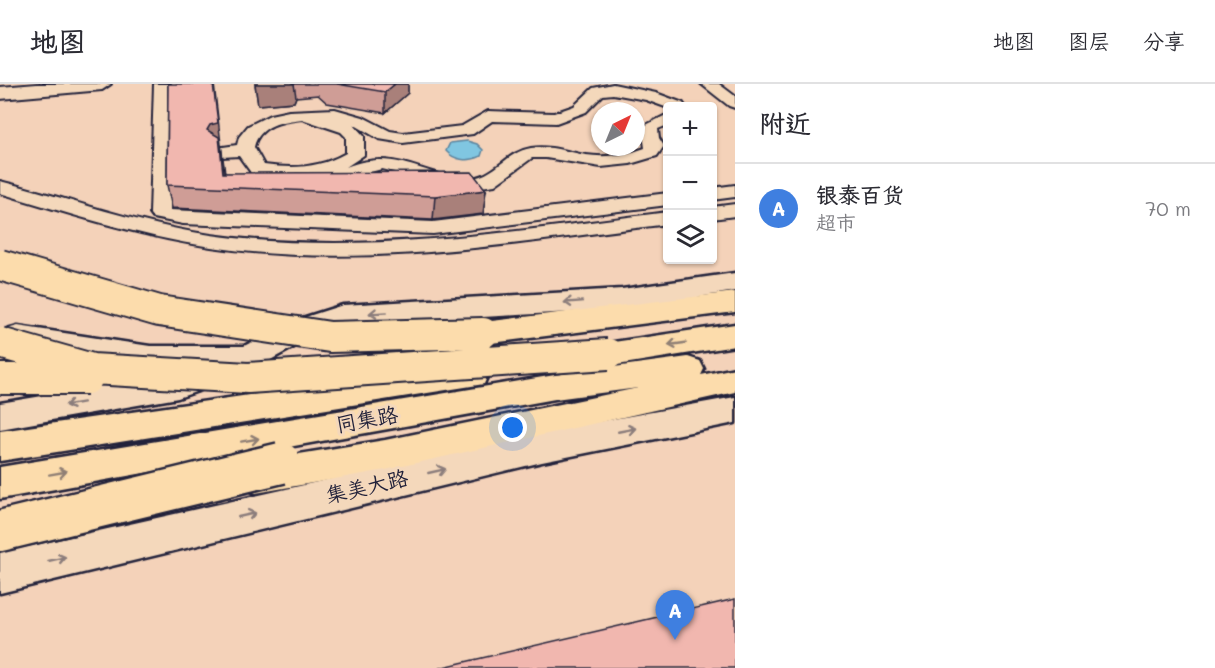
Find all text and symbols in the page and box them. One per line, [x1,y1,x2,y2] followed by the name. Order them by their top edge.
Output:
[30,23,86,59] text: 地图
[993,27,1035,54] text: 地图
[1068,27,1110,54] text: 图层
[1143,27,1185,54] text: 分享
[591,102,645,156] north arrow
[663,102,717,264] map controls
[663,102,717,156] button: +
[759,106,811,140] text: 附近
[663,156,717,210] button: −
[816,180,904,209] text: 银泰百货
[772,195,785,221] text: A
[1145,195,1191,221] text: 70 m
[816,209,856,235] text: 超市
[663,210,717,264] button: layers
[563,296,583,307] one-way arrow
[369,308,389,319] one-way arrow
[668,339,688,350] one-way arrow
[64,398,84,409] one-way arrow
[333,400,400,437] street label: 同集路
[498,413,527,442] your location
[617,424,637,435] one-way arrow
[239,434,259,445] one-way arrow
[323,463,411,508] street label: 集美大路
[427,465,446,476] one-way arrow
[47,468,67,479] one-way arrow
[237,509,256,521] one-way arrow
[47,553,66,565] one-way arrow
[656,590,694,640] pin: A

